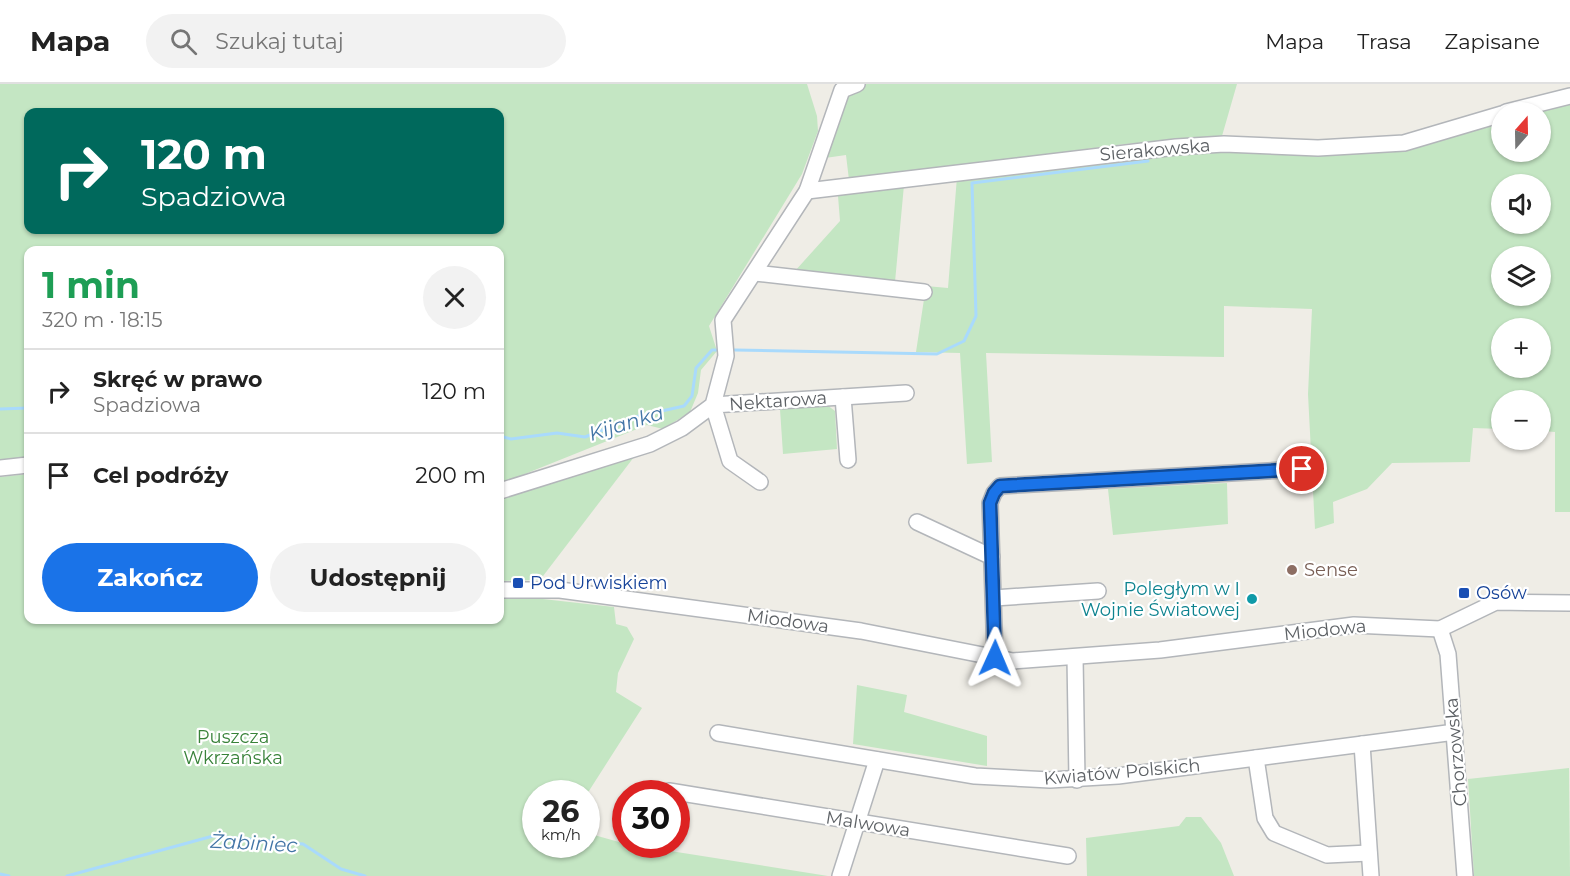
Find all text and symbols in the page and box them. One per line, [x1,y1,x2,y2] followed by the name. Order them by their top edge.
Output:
[146,14,566,68] search box
[30,24,110,58] text: Mapa
[167,25,200,58] icon: search
[215,28,344,55] text: Szukaj tutaj
[1265,29,1324,54] text: Mapa
[1357,29,1412,54] text: Trasa
[1445,29,1540,54] text: Zapisane
[1491,102,1551,162] north arrow
[1491,102,1551,450] map controls
[141,128,267,180] text: 120 m
[42,132,120,210] icon: right
[1099,134,1211,166] street label: Sierakowska
[1491,174,1551,234] button: sound
[141,180,287,213] text: Spadziowa
[1491,246,1551,306] button: layers
[42,263,140,307] text: 1 min
[423,266,486,329] button: close
[42,308,162,332] text: 320 m · 18:15
[1491,318,1551,378] button: +
[93,366,262,393] text: Skręć w prawo
[42,375,75,408] icon: right
[422,378,486,405] text: 120 m
[728,387,828,415] street label: Nektarowa
[1491,390,1551,450] button: −
[93,393,201,417] text: Spadziowa
[586,400,666,446] water label: Kijanka
[1276,443,1327,494] pin
[1285,452,1318,485] icon: arrive
[42,459,75,492] icon: arrive
[93,462,229,489] text: Cel podróży
[415,462,486,489] text: 200 m
[42,543,258,612] button: Zakończ
[270,543,486,612] button: Udostępnij
[1304,559,1358,581] place label: Sense
[1285,563,1299,577] marker: Sense
[530,572,668,594] place label: Pod Urwiskiem
[511,576,525,590] marker: Pod Urwiskiem
[1081,578,1240,621] place label: Poległym w I Wojnie Światowej
[1476,582,1527,604] place label: Osów
[1457,586,1471,600] marker: Osów
[1245,592,1259,606] marker: Poległym w I Wojnie Światowej
[746,604,830,638] street label: Miodowa
[1283,615,1367,645] street label: Miodowa
[963,626,1027,690] position arrow
[1440,697,1472,807] street label: Chorzowska
[183,726,283,769] park label: Puszcza Wkrzańska
[1043,754,1201,790] street label: Kwiatów Polskich
[612,780,690,858] speed limit sign: 30
[543,793,579,830] text: 26
[824,806,912,842] street label: Malwowa
[541,825,581,844] text: km/h
[209,829,299,857] water label: Żabiniec

